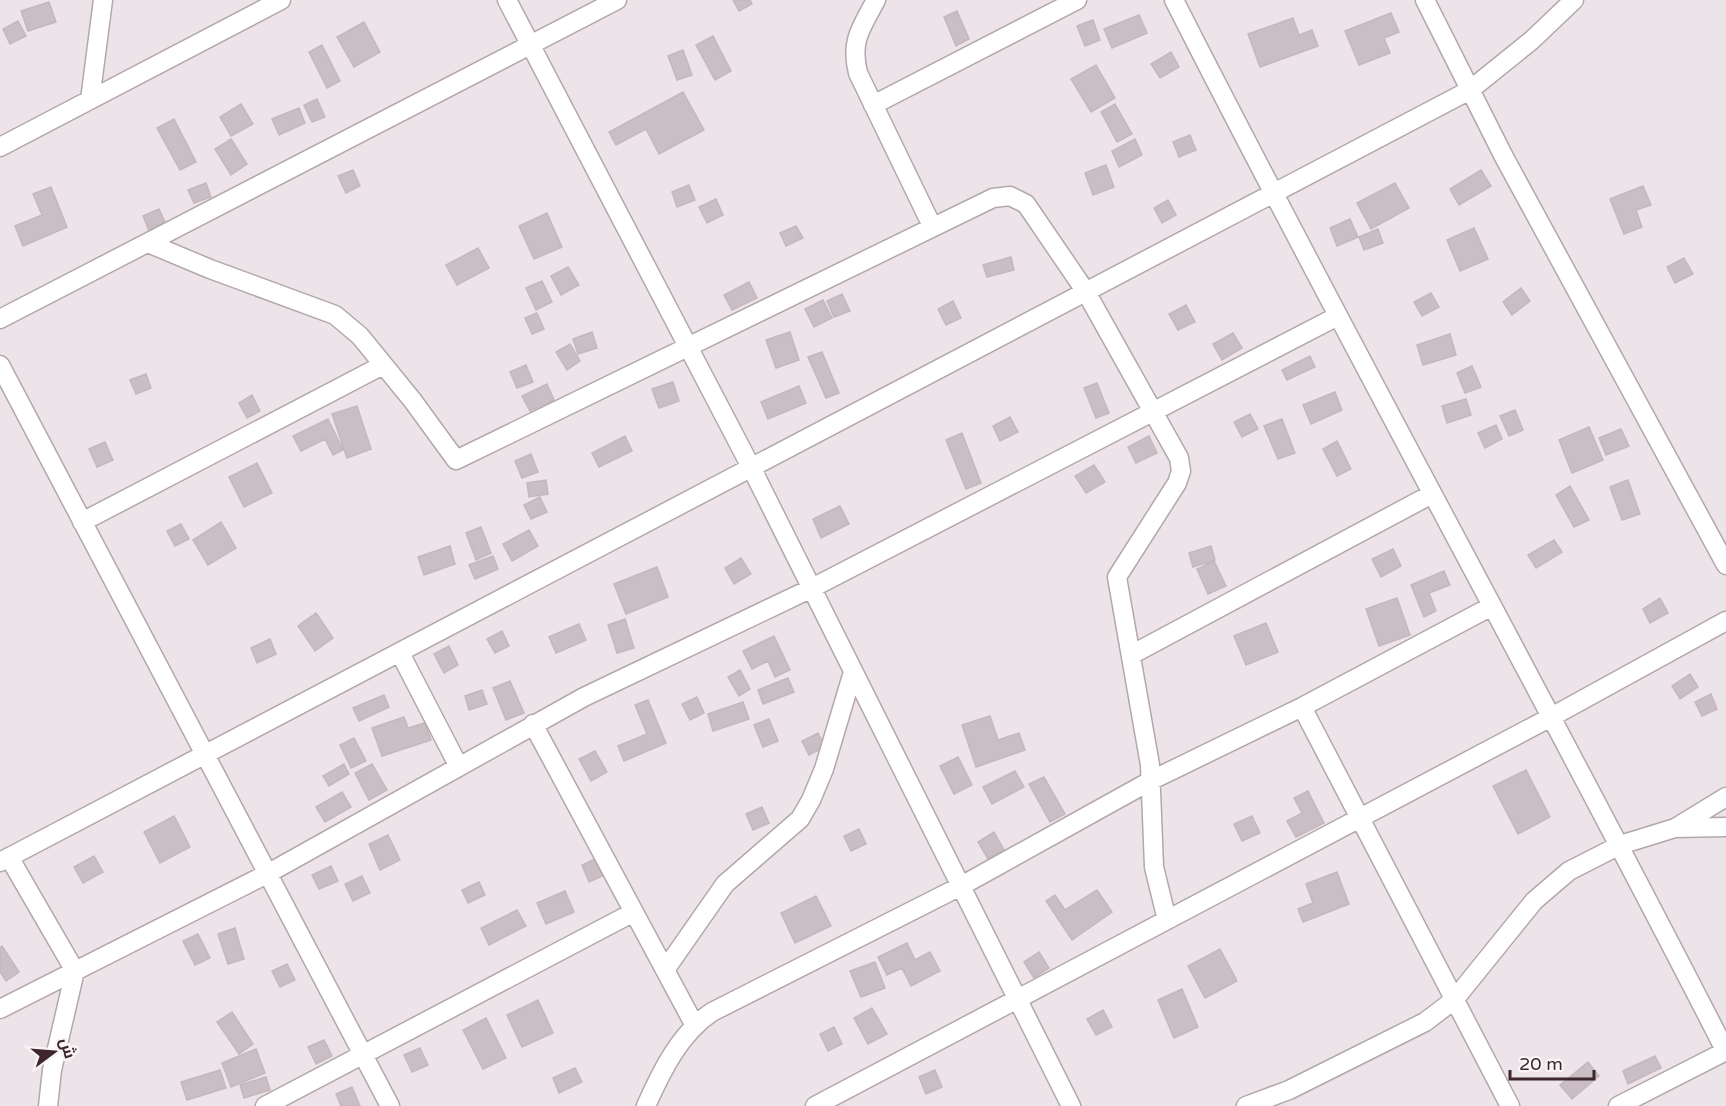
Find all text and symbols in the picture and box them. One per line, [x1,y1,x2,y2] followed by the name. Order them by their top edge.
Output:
[24,1022,84,1082] north arrow
[55,1036,80,1061] text: ش
[1510,1043,1594,1081] scale bar
[1519,1053,1563,1075] text: 20 m

